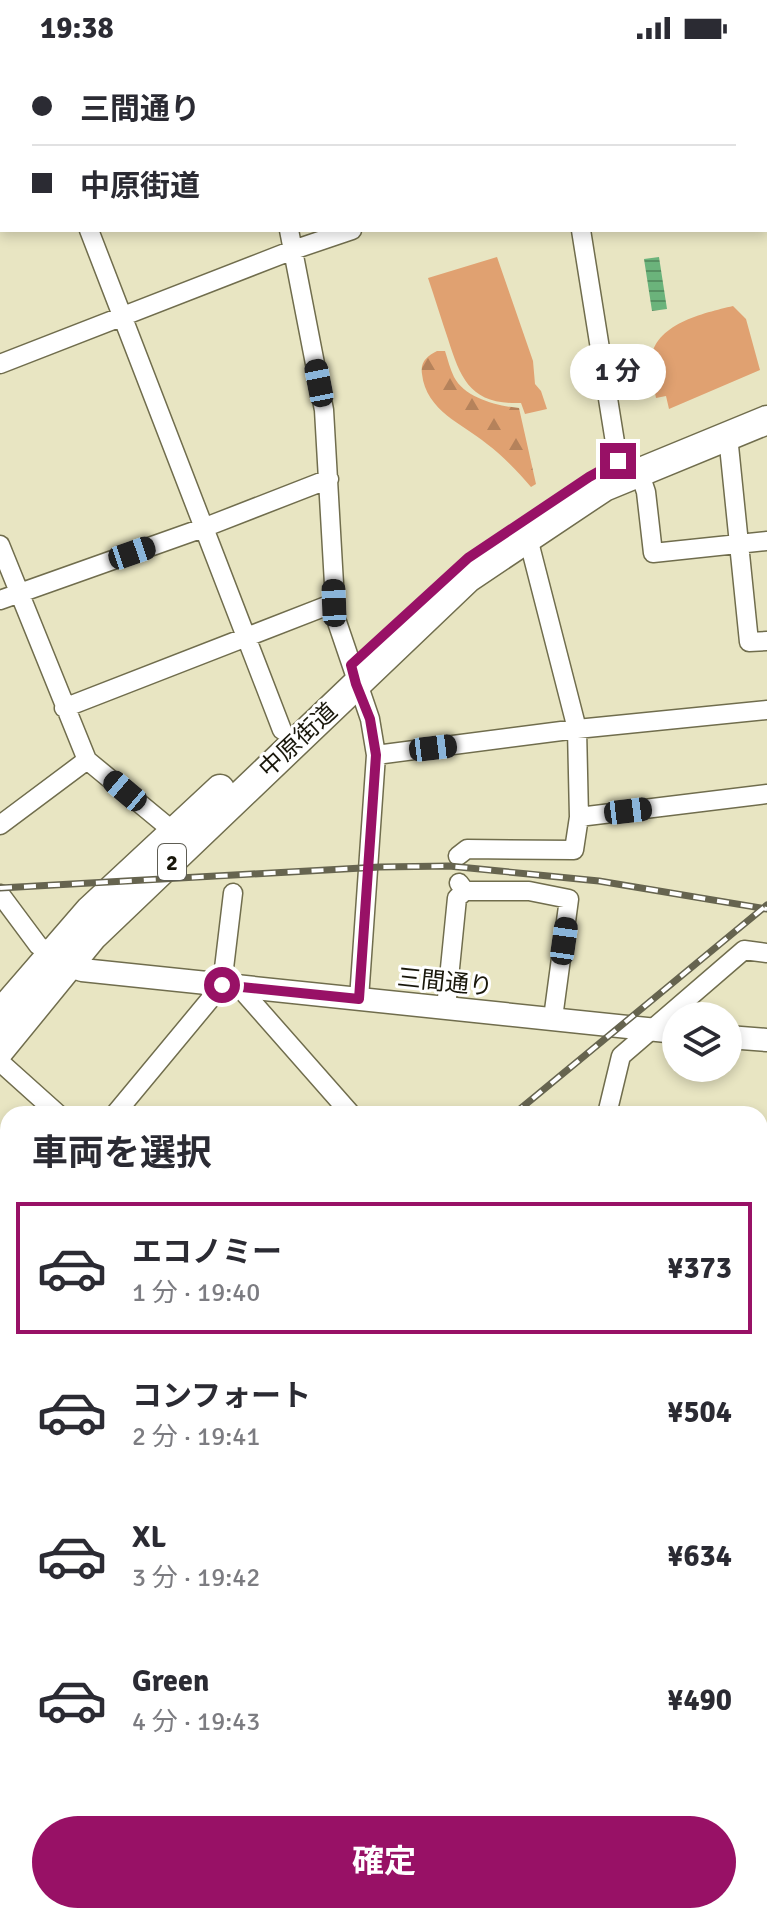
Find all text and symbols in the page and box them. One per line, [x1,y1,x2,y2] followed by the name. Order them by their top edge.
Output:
[40,10,114,47] text: 19:38
[80,91,200,128] text: 三間通り
[80,168,200,205] text: 中原街道
[570,345,666,401] callout: 1 分
[595,356,641,388] text: 1 分
[303,357,335,409] car
[600,443,636,479] route end
[105,534,159,572] car
[321,579,347,627] car
[253,696,343,784] street label: 中原街道
[408,733,458,763] car
[99,766,151,816] car
[603,796,653,826] car
[158,844,186,880] road number: 2
[549,916,579,966] car
[396,962,494,1002] street label: 三間通り
[204,967,240,1003] route start
[662,1002,742,1082] map controls
[662,1002,742,1082] button: layers
[32,1131,212,1176] text: 車両を選択
[36,1232,108,1304] icon: car
[132,1234,282,1271] text: エコノミー
[667,1250,732,1287] text: ¥373
[132,1277,260,1309] text: 1 分 · 19:40
[36,1376,108,1448] icon: car
[132,1378,311,1415] text: コンフォート
[667,1394,732,1431] text: ¥504
[132,1421,260,1453] text: 2 分 · 19:41
[132,1519,166,1556] text: XL
[36,1520,108,1592] icon: car
[667,1538,732,1575] text: ¥634
[132,1562,260,1594] text: 3 分 · 19:42
[132,1663,209,1700] text: Green
[36,1664,108,1736] icon: car
[667,1682,732,1719] text: ¥490
[132,1706,260,1738] text: 4 分 · 19:43
[32,1816,736,1908] button: 確定

